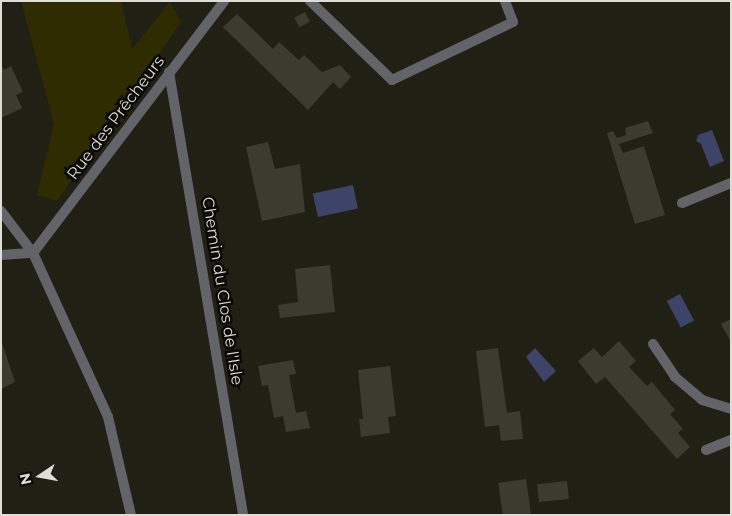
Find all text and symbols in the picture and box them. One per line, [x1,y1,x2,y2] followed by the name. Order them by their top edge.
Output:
[63,52,169,184] street label: Rue des Prêcheurs
[198,195,246,387] street label: Chemin du Clos de l'Isle
[15,451,65,501] north arrow
[15,472,35,487] text: N

